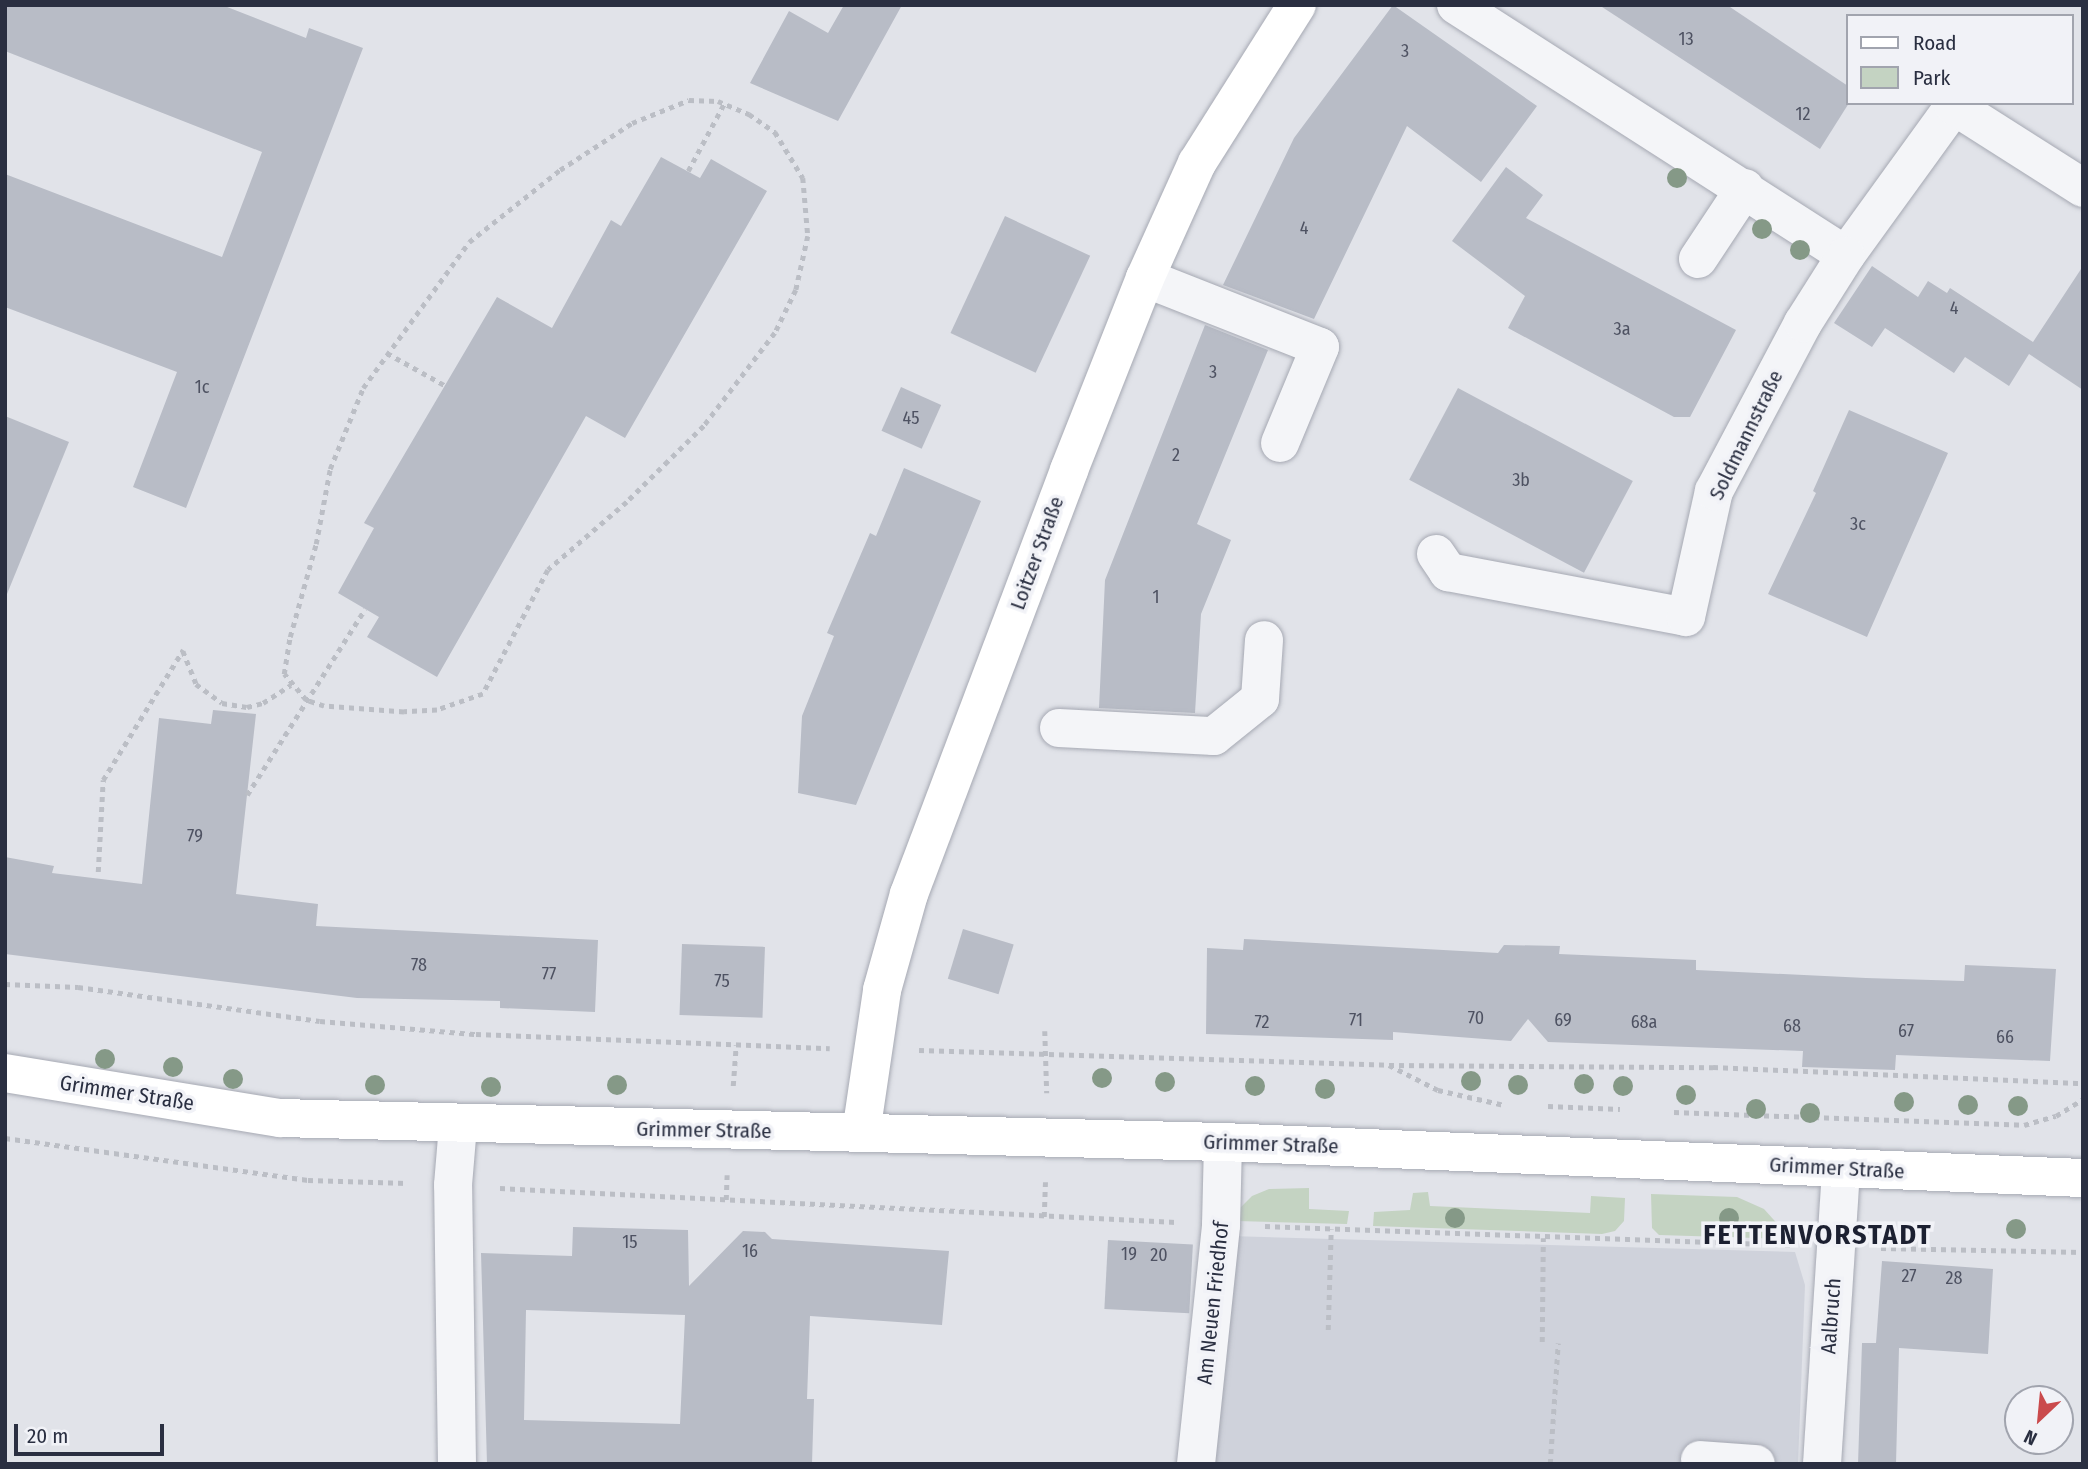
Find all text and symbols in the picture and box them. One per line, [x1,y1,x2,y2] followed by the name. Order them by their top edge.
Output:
[1846,14,2074,105] legend
[1678,28,1694,50] house number: 13
[1913,30,1957,56] text: Road
[1401,40,1409,62] house number: 3
[1913,65,1950,91] text: Park
[1796,103,1810,125] house number: 12
[1300,217,1308,239] house number: 4
[1950,297,1958,319] house number: 4
[1614,318,1630,340] house number: 3a
[1209,361,1217,383] house number: 3
[1704,366,1788,504] street label: Soldmannstraße
[195,376,209,398] house number: 1c
[903,407,919,429] house number: 45
[1172,444,1180,466] house number: 2
[1512,469,1530,491] house number: 3b
[1005,493,1069,613] street label: Loitzer Straße
[1850,513,1866,535] house number: 3c
[1152,586,1160,608] house number: 1
[187,825,203,847] house number: 79
[411,954,427,976] house number: 78
[542,963,556,985] house number: 77
[714,970,730,992] house number: 75
[1468,1007,1484,1029] house number: 70
[1349,1009,1363,1031] house number: 71
[1554,1009,1572,1031] house number: 69
[1254,1011,1270,1033] house number: 72
[1631,1011,1657,1033] house number: 68a
[1783,1015,1801,1037] house number: 68
[1898,1020,1914,1042] house number: 67
[1996,1026,2014,1048] house number: 66
[58,1070,196,1116] street label: Grimmer Straße
[636,1116,772,1144] street label: Grimmer Straße
[1203,1129,1339,1159] street label: Grimmer Straße
[1769,1152,1905,1184] street label: Grimmer Straße
[1705,1218,1931,1252] district label: FETTENVORSTADT
[1192,1220,1234,1386] street label: Am Neuen Friedhof
[622,1231,638,1253] house number: 15
[742,1240,758,1262] house number: 16
[1121,1243,1137,1265] house number: 19
[1150,1244,1168,1266] house number: 20
[1901,1265,1917,1287] house number: 27
[1946,1267,1962,1289] house number: 28
[1816,1277,1846,1355] street label: Aalbruch
[2004,1385,2074,1455] north arrow
[18,1410,168,1454] scale bar
[27,1423,68,1449] text: 20 m
[2020,1425,2041,1450] text: N

